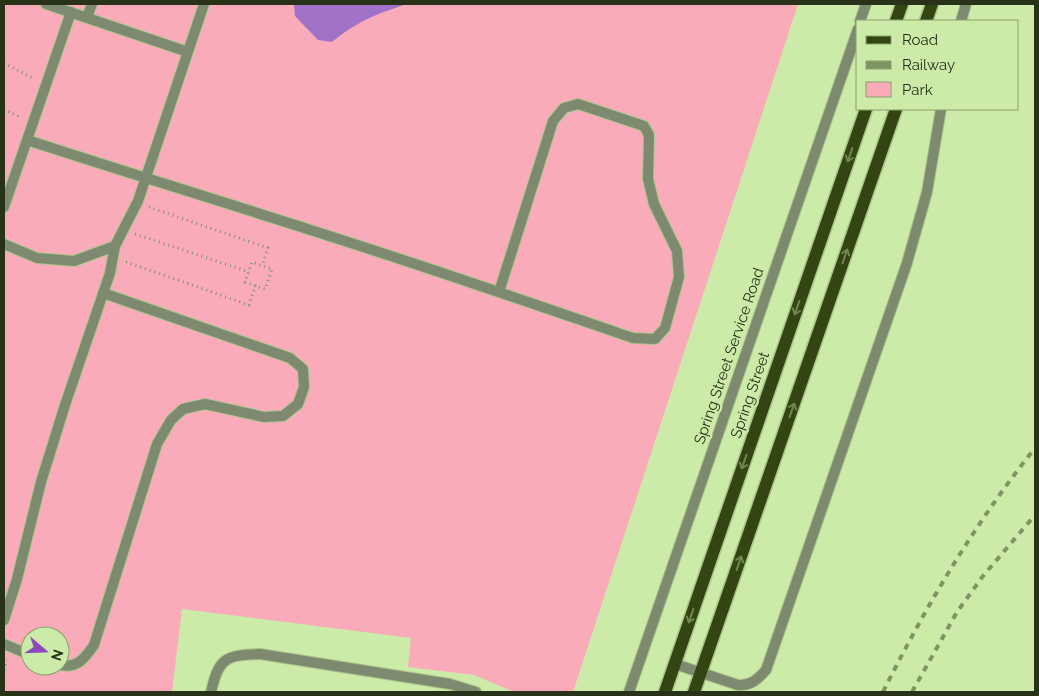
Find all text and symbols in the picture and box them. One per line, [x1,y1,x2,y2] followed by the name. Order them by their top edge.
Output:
[856,20,1019,110] legend
[902,31,938,49] text: Road
[902,56,955,74] text: Railway
[902,81,933,99] text: Park
[845,147,854,162] one-way arrow
[841,249,850,264] one-way arrow
[690,265,768,447] street label: Spring Street Service Road
[792,300,801,316] one-way arrow
[727,349,773,441] street label: Spring Street
[788,403,797,418] one-way arrow
[739,454,748,469] one-way arrow
[735,556,744,572] one-way arrow
[686,607,695,623] one-way arrow
[20,626,70,676] north arrow
[48,648,67,663] text: N

